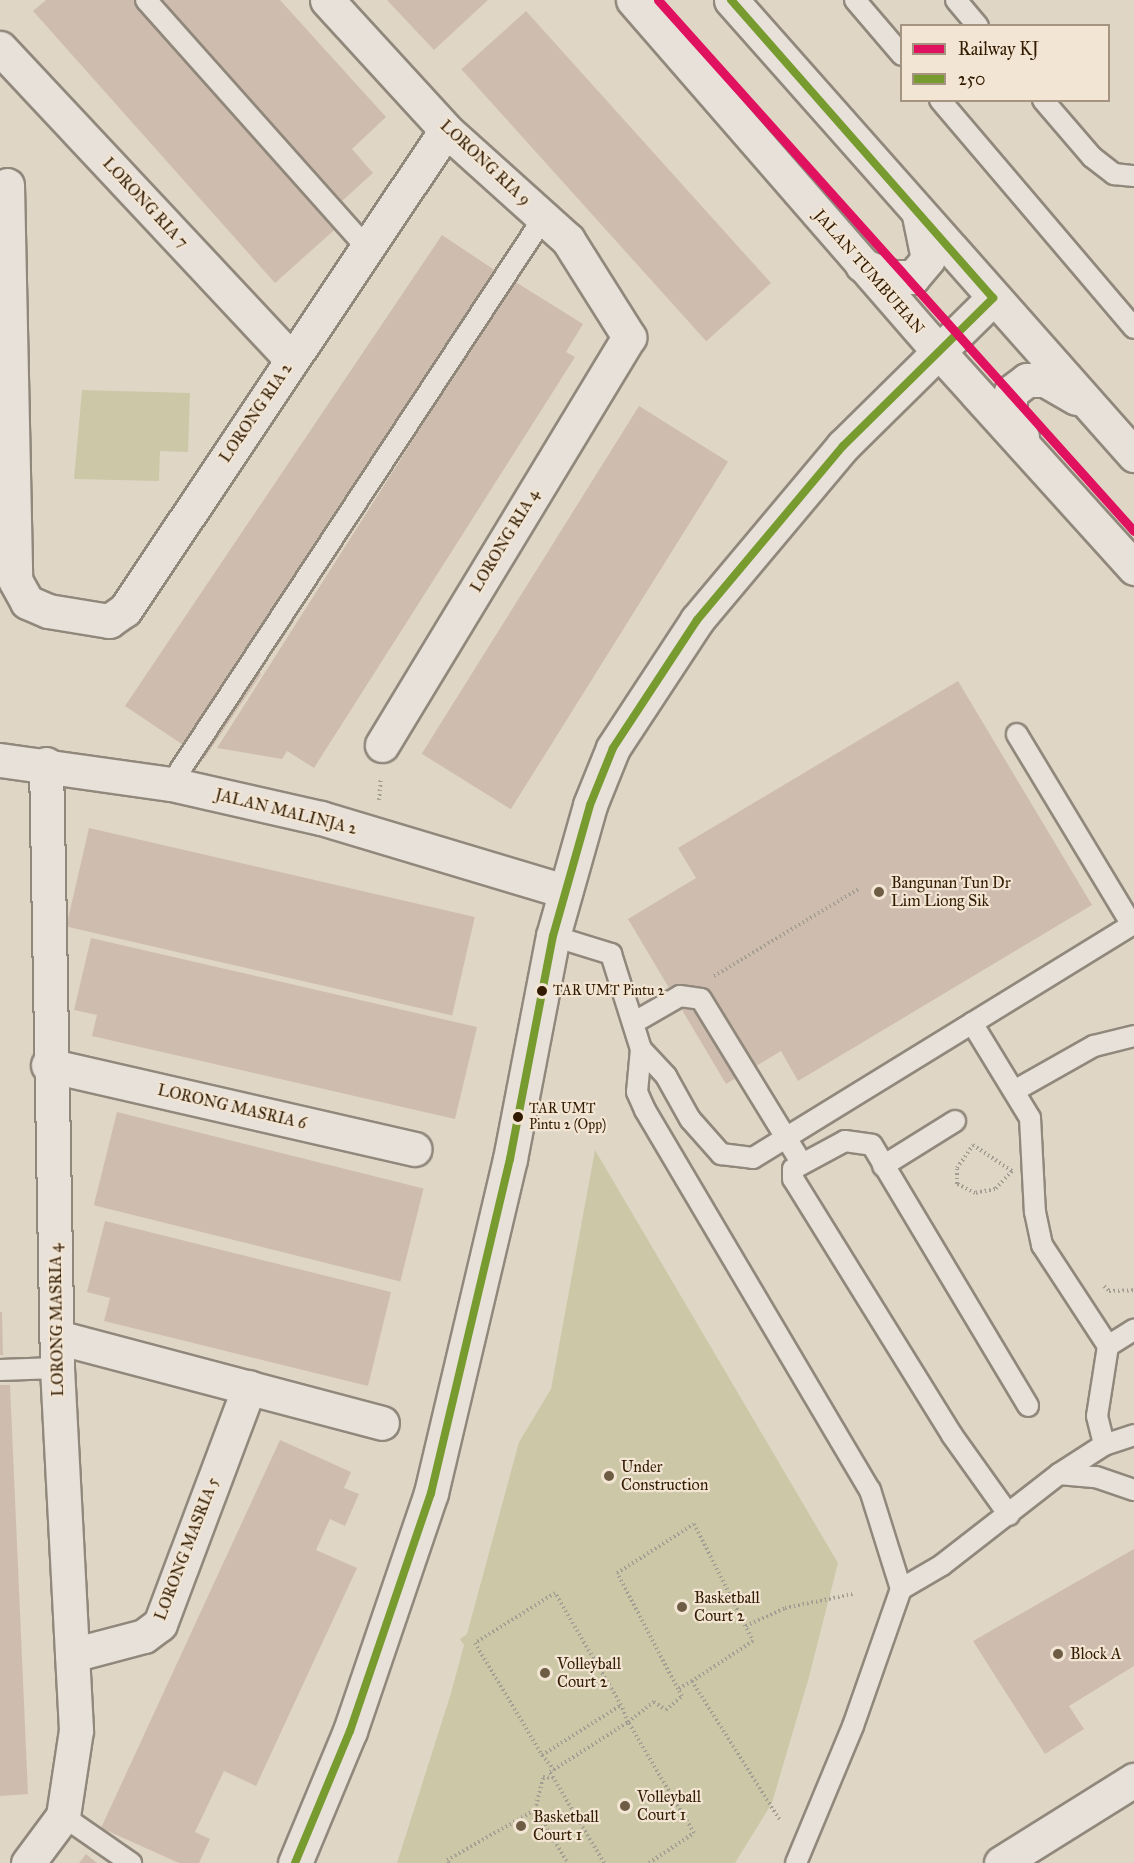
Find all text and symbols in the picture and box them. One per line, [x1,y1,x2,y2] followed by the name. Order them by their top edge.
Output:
[900,24,1110,102] legend
[958,38,1039,60] text: Railway KJ
[958,68,986,90] text: 250
[436,116,534,210] street label: LORONG RIA 9
[98,154,192,252] street label: LORONG RIA 7
[810,206,928,338] street label: JALAN TUMBUHAN
[216,360,296,466] street label: LORONG RIA 2
[467,486,543,596] street label: LORONG RIA 4
[213,785,359,839] street label: JALAN MALINJA 2
[891,873,1011,911] place label: Bangunan Tun Dr Lim Liong Sik
[872,885,886,899] marker: Bangunan Tun Dr Lim Liong Sik
[553,983,664,999] place label: TAR UMT Pintu 2
[536,985,548,997] marker: TAR UMT Pintu 2
[156,1081,308,1133] street label: LORONG MASRIA 6
[529,1101,606,1134] place label: TAR UMT Pintu 2 (Opp)
[512,1111,524,1123] marker: TAR UMT Pintu 2 (Opp)
[46,1243,68,1397] street label: LORONG MASRIA 4
[621,1457,708,1495] place label: Under Construction
[602,1469,616,1483] marker: Under Construction
[151,1475,223,1623] street label: LORONG MASRIA 5
[694,1588,760,1626] place label: Basketball Court 2
[675,1600,689,1614] marker: Basketball Court 2
[1070,1644,1121,1664] place label: Block A
[1051,1647,1065,1661] marker: Block A
[557,1654,621,1692] place label: Volleyball Court 2
[538,1666,552,1680] marker: Volleyball Court 2
[637,1787,701,1825] place label: Volleyball Court 1
[618,1799,632,1813] marker: Volleyball Court 1
[533,1807,599,1845] place label: Basketball Court 1
[514,1819,528,1833] marker: Basketball Court 1

